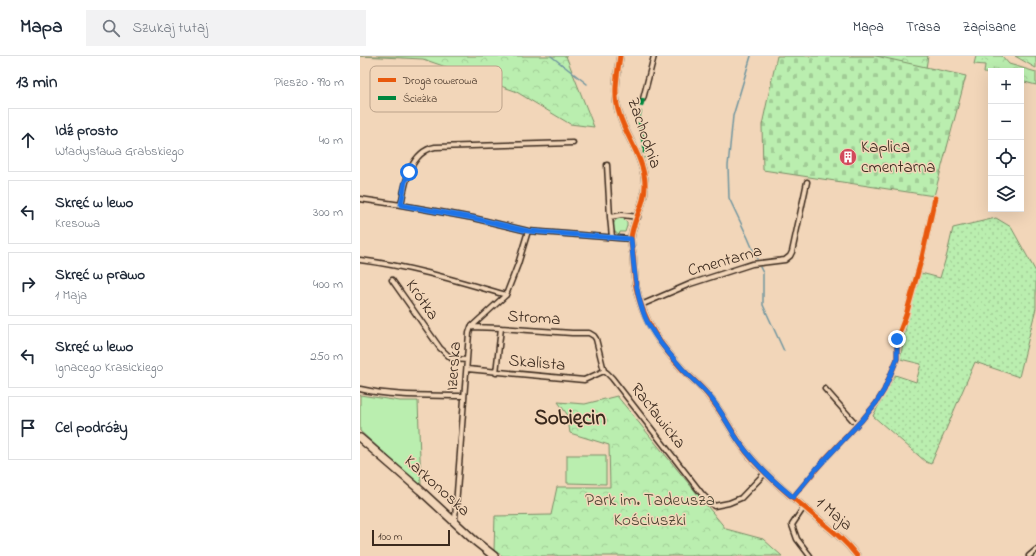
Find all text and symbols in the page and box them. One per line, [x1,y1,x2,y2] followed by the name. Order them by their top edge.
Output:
[86,10,366,46] search box
[20,14,62,41] text: Mapa
[100,17,122,39] icon: search
[132,17,208,39] text: Szukaj tutaj
[853,17,884,38] text: Mapa
[906,17,940,38] text: Trasa
[962,17,1016,38] text: Zapisane
[370,66,502,112] legend
[988,68,1024,212] map controls
[988,68,1024,104] button: +
[16,70,57,95] text: 13 min
[274,73,344,92] text: Pieszo · 990 m
[402,73,477,90] text: Droga rowerowa
[403,91,437,107] text: Ścieżka
[620,94,668,172] street label: Zachodnia
[988,104,1024,140] button: −
[55,120,118,142] text: Idź prosto
[17,129,39,151] icon: ahead
[319,131,343,150] text: 40 m
[861,135,935,180] place label: Kaplica cmentarna
[988,140,1024,176] button: locate
[55,142,184,161] text: Władysława Grabskiego
[838,147,858,167] building icon: Kaplica cmentarna
[400,163,418,181] route start
[988,176,1024,212] button: layers
[55,192,133,214] text: Skręć w lewo
[17,201,39,223] icon: left
[313,203,343,222] text: 300 m
[55,214,100,233] text: Kresowa
[685,238,765,284] street label: Cmentarna
[55,264,145,286] text: Skręć w prawo
[17,273,39,295] icon: right
[313,275,343,294] text: 400 m
[399,275,445,325] street label: Krótka
[55,286,87,305] text: 1 Maja
[507,304,561,332] street label: Stroma
[888,330,906,348] route end
[55,336,133,358] text: Skręć w lewo
[440,341,468,391] street label: Izerska
[17,345,39,367] icon: left
[310,347,343,366] text: 250 m
[508,348,566,378] street label: Skalista
[55,358,163,377] text: Ignacego Krasickiego
[624,378,692,454] street label: Racławicka
[534,404,606,434] district label: Sobięcin
[17,417,39,439] icon: arrive
[55,417,128,439] text: Cel podróży
[398,449,476,523] street label: Karkonoska
[585,488,715,533] park label: Park im. Tadeusza Kościuszki
[810,491,858,537] street label: 1 Maja
[372,528,450,547] scale bar
[378,529,402,545] text: 100 m

